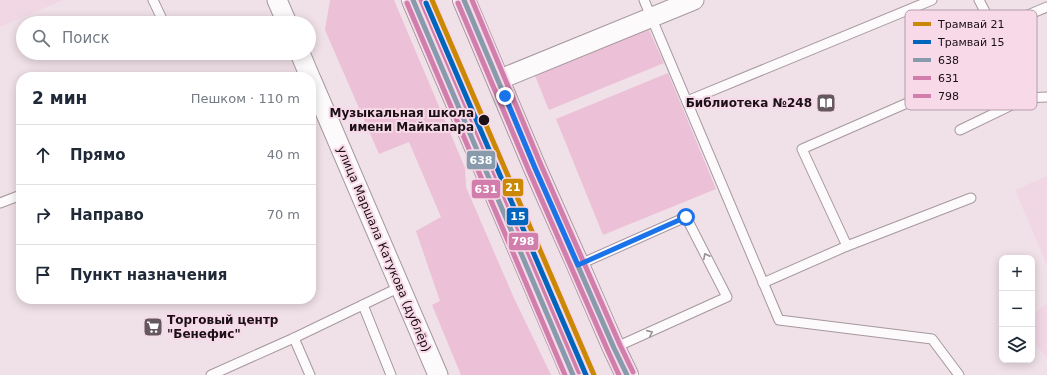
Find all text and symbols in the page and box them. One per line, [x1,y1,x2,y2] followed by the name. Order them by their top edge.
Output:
[905,10,1037,110] legend
[16,16,316,60] search box
[937,18,1005,31] text: Трамвай 21
[30,27,52,49] icon: search
[62,29,110,47] text: Поиск
[937,36,1005,49] text: Трамвай 15
[938,54,959,67] text: 638
[938,72,959,85] text: 631
[496,87,514,105] route end
[32,88,87,108] text: 2 мин
[938,90,959,103] text: 798
[191,91,300,106] text: Пешком · 110 m
[815,92,837,114] library icon: Библиотека №248
[686,96,812,110] place label: Библиотека №248
[330,106,474,134] place label: Музыкальная школа имени Майкапара
[477,113,491,127] marker: Музыкальная школа имени Майкапара
[32,144,54,166] icon: ahead
[334,144,434,354] street label: улица Маршала Катукова (дублёр)
[70,146,126,164] text: Прямо
[267,147,300,162] text: 40 m
[466,150,496,170] line badge: 638
[470,154,492,167] text: 638
[502,178,524,197] line badge: 21
[471,179,501,199] line badge: 631
[505,181,521,194] text: 21
[475,183,497,196] text: 631
[32,204,54,226] icon: right
[70,206,144,224] text: Направо
[267,207,300,222] text: 70 m
[506,207,529,226] line badge: 15
[677,208,695,226] route start
[510,210,526,223] text: 15
[508,232,539,251] line badge: 798
[512,235,534,248] text: 798
[703,253,711,261] one-way arrow
[999,255,1035,363] map controls
[999,255,1035,291] button: +
[32,264,54,286] icon: arrive
[70,266,227,284] text: Пункт назначения
[999,291,1035,327] button: −
[167,313,279,341] place label: Торговый центр "Бенефис"
[142,316,164,338] supermarket icon: Торговый центр "Бенефис"
[999,327,1035,363] button: layers
[646,329,653,337] one-way arrow

